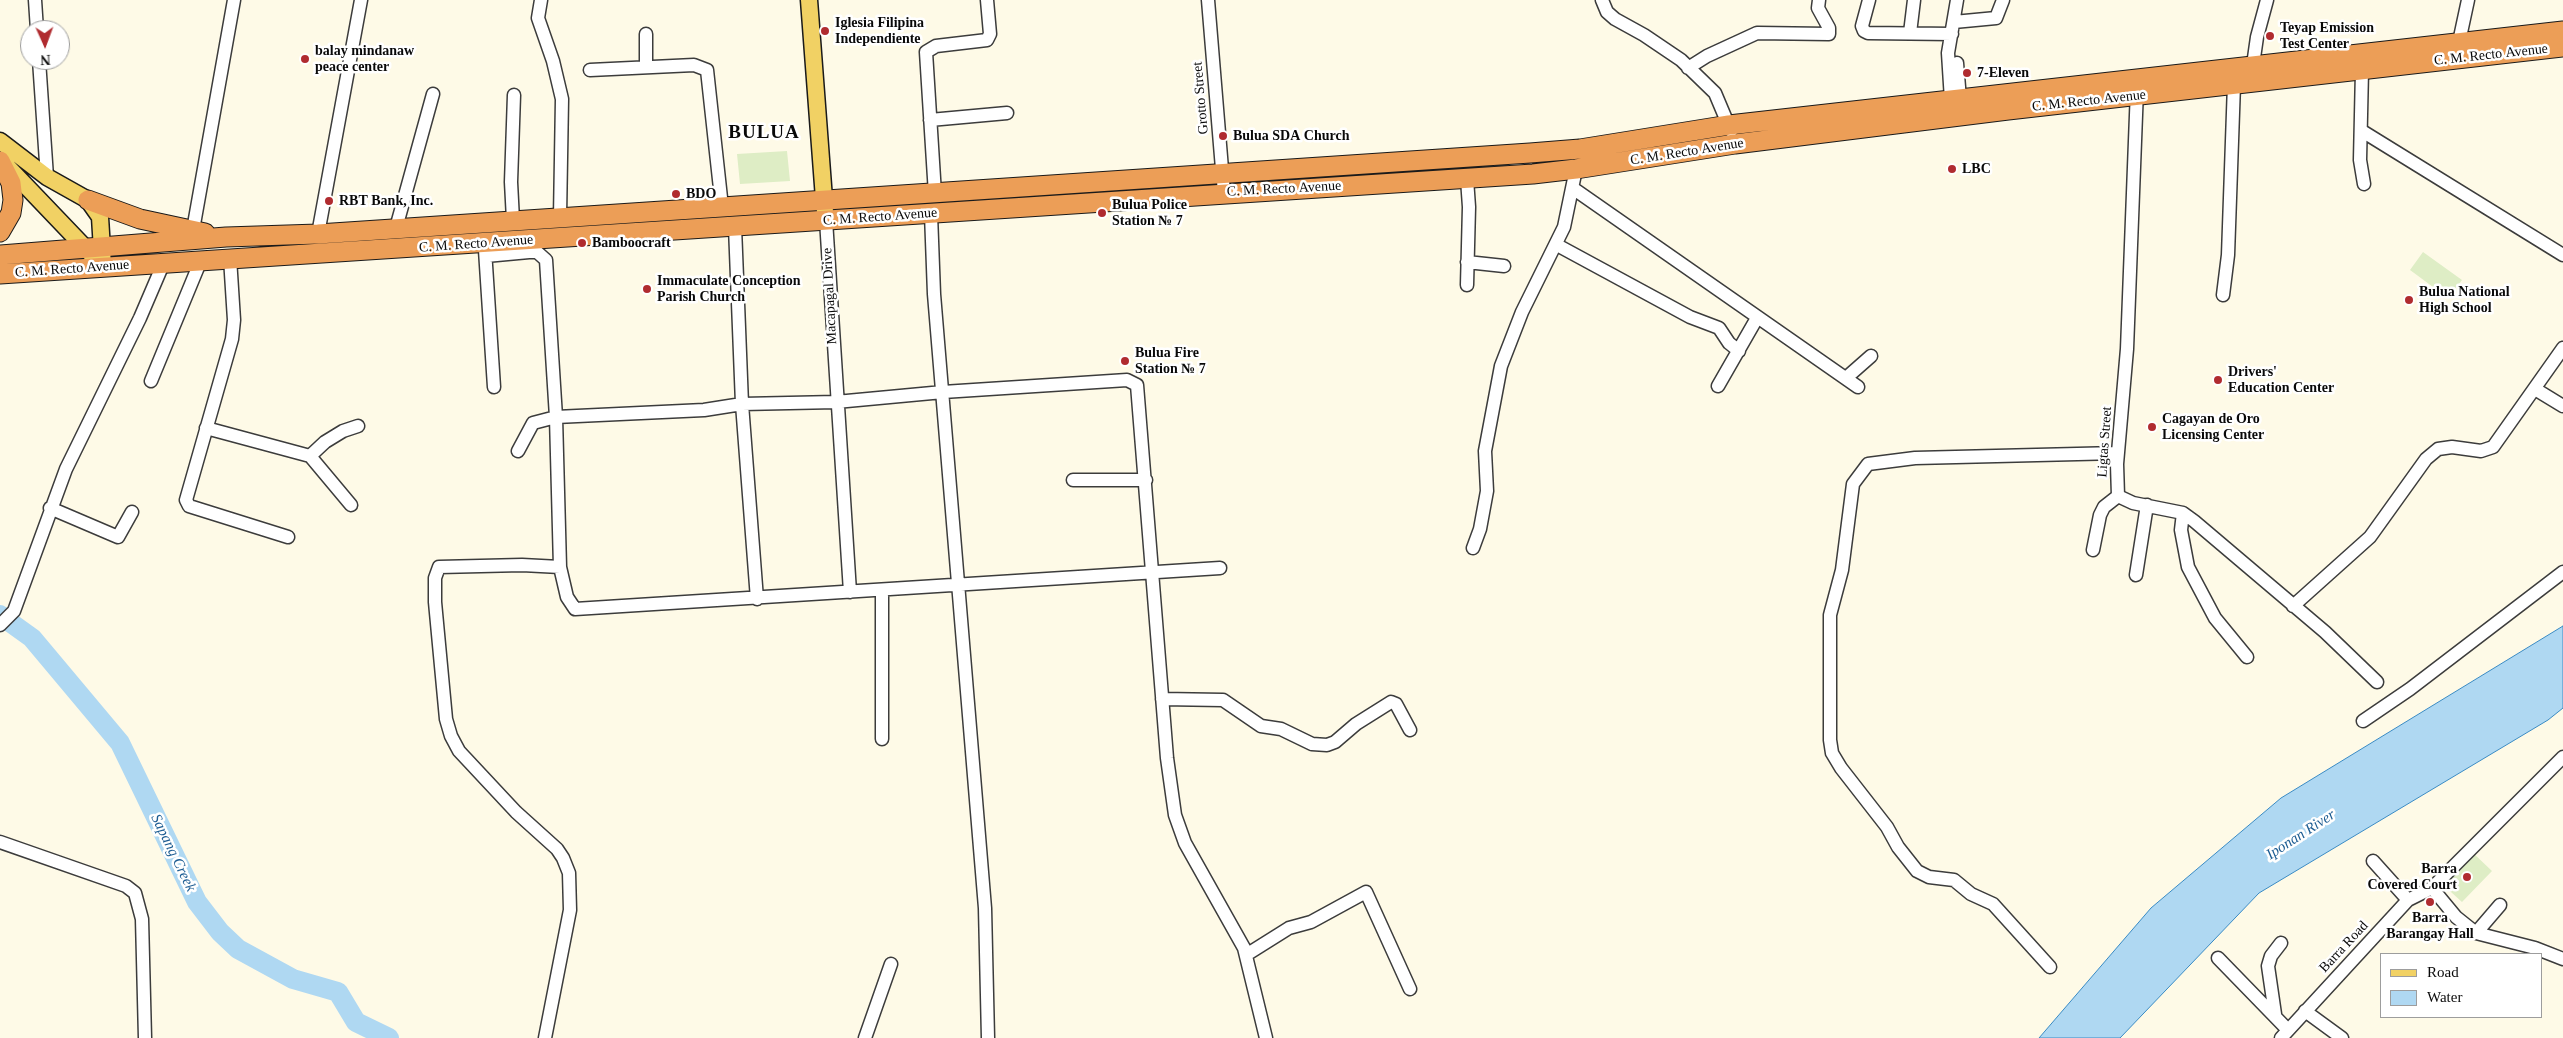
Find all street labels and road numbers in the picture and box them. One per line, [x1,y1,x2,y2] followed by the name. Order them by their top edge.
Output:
[2433,41,2549,69] street label: C. M. Recto Avenue
[1189,61,1213,135] street label: Grotto Street
[2031,87,2147,115] street label: C. M. Recto Avenue
[1629,135,1745,169] street label: C. M. Recto Avenue
[1226,178,1342,200] street label: C. M. Recto Avenue
[822,205,938,229] street label: C. M. Recto Avenue
[418,232,534,256] street label: C. M. Recto Avenue
[819,247,841,345] street label: Macapagal Drive
[14,257,130,281] street label: C. M. Recto Avenue
[2094,406,2116,478] street label: Ligtas Street
[2316,918,2372,976] street label: Barra Road

